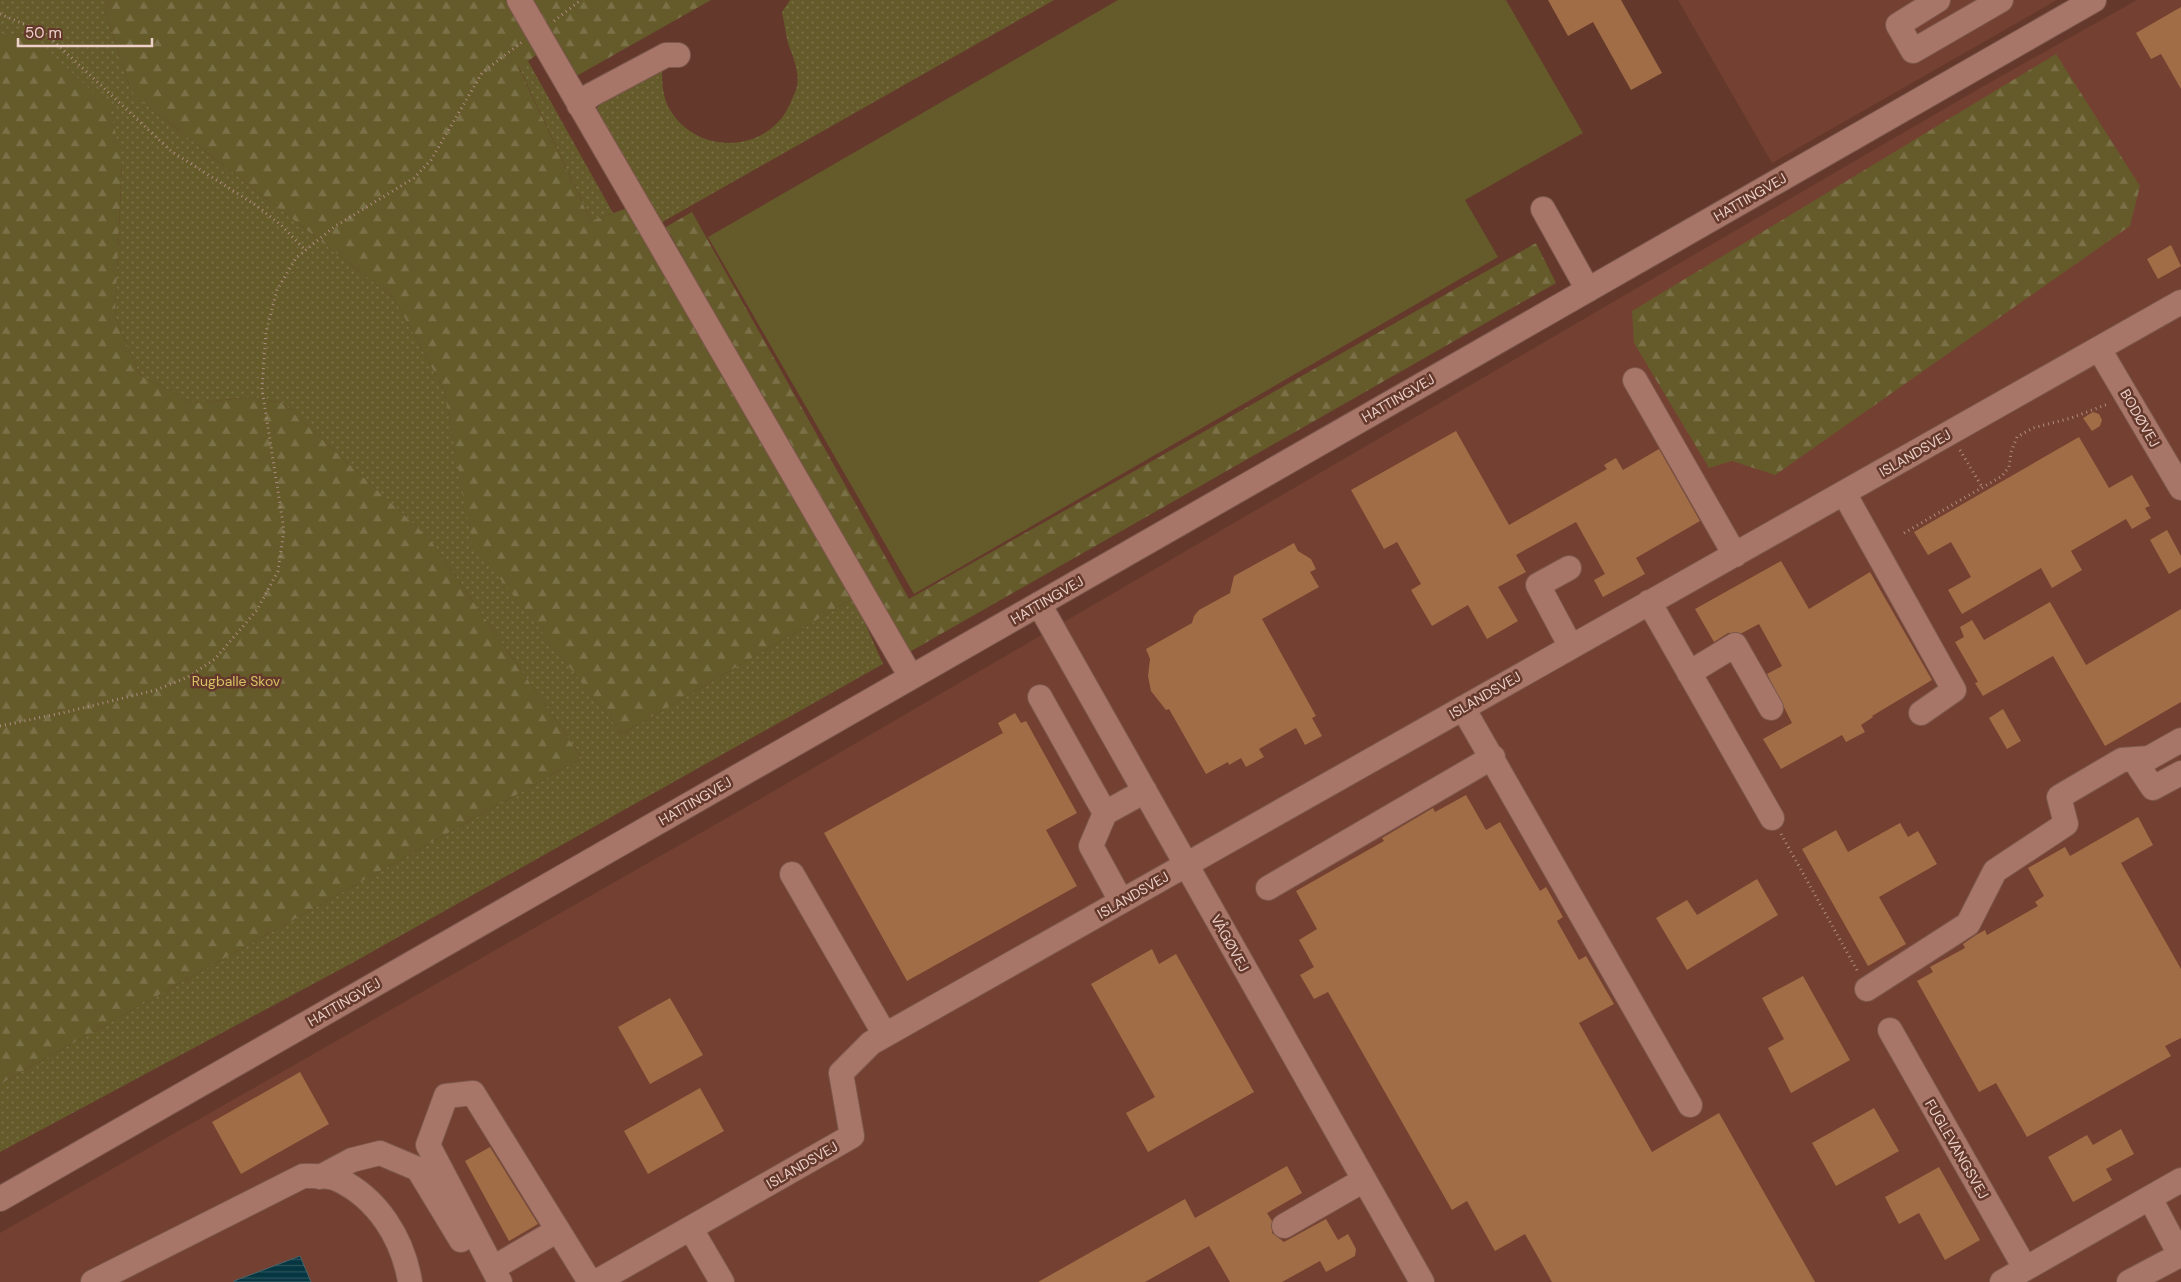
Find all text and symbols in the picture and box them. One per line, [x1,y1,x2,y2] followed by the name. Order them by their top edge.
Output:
[18,15,151,47] scale bar
[25,23,62,43] text: 50 m
[1710,169,1790,225] street label: HATTINGVEJ
[1358,370,1438,426] street label: HATTINGVEJ
[2116,386,2164,450] street label: BODØVEJ
[1876,425,1954,481] street label: ISLANDSVEJ
[1007,572,1087,628] street label: HATTINGVEJ
[1446,667,1524,723] street label: ISLANDSVEJ
[192,672,281,690] park label: Rugballe Skov
[655,773,735,829] street label: HATTINGVEJ
[1094,867,1172,923] street label: ISLANDSVEJ
[1207,911,1253,975] street label: VÅGØVEJ
[304,974,384,1030] street label: HATTINGVEJ
[1921,1096,1993,1202] street label: FUGLEVANGSVEJ
[763,1137,841,1193] street label: ISLANDSVEJ

